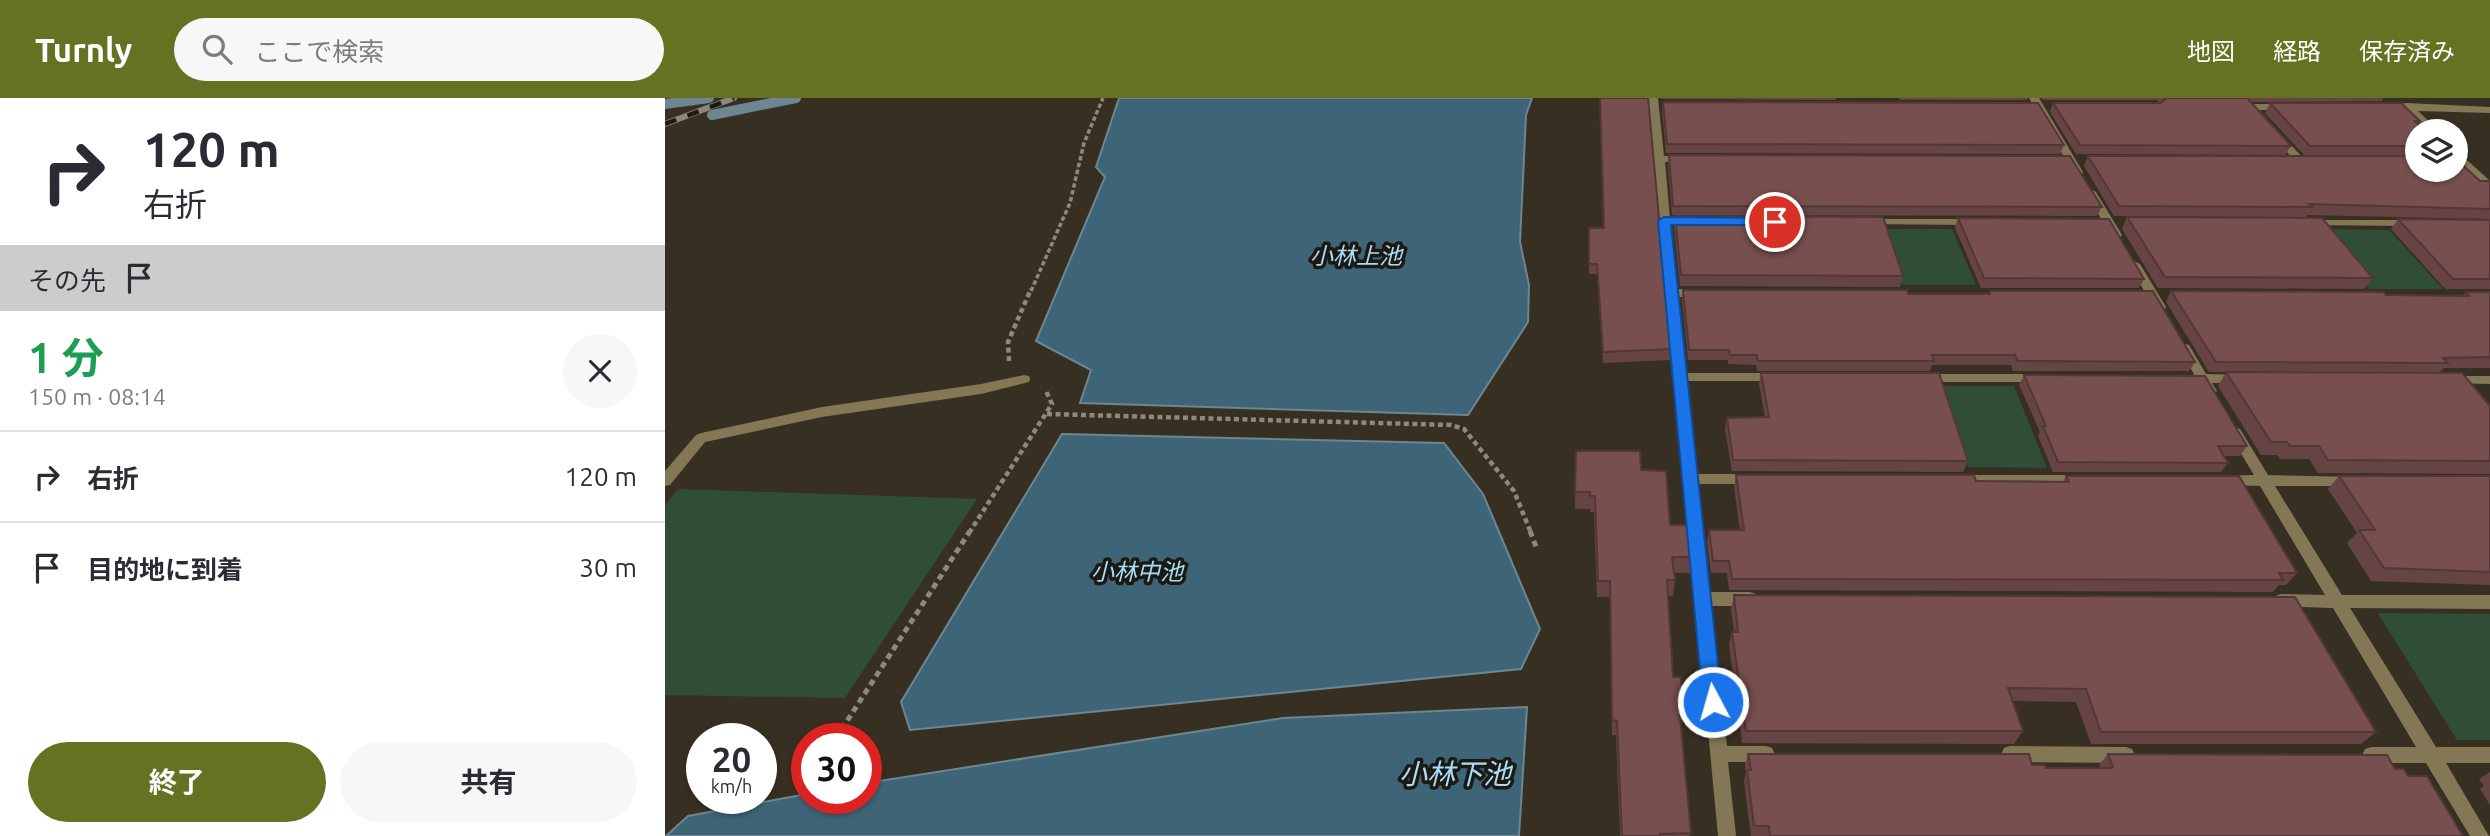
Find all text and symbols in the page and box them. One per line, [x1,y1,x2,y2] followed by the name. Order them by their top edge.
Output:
[174,18,664,81] search box
[198,30,236,68] icon: search
[35,31,132,68] text: Turnly
[254,37,384,66] text: ここで検索
[2187,38,2235,65] text: 地図
[2273,38,2321,65] text: 経路
[2359,38,2455,65] text: 保存済み
[2405,119,2468,182] map controls
[2405,119,2468,182] button: layers
[143,121,280,176] text: 120 m
[28,126,119,217] icon: right
[143,186,207,222] text: 右折
[1745,192,1805,252] pin
[1756,203,1794,241] icon: arrive
[1310,243,1404,268] water label: 小林上池
[120,259,158,297] icon: arrive
[28,266,106,295] text: その先
[28,334,104,381] text: 1 分
[563,334,637,408] button: close
[28,384,166,409] text: 150 m · 08:14
[28,458,66,496] icon: right
[565,462,637,491] text: 120 m
[87,464,139,493] text: 右折
[28,549,66,587] icon: arrive
[579,553,637,582] text: 30 m
[87,555,243,584] text: 目的地に到着
[1091,559,1185,584] water label: 小林中池
[1676,665,1750,739] position arrow
[791,723,882,814] speed limit sign: 30
[712,739,751,779] text: 20
[28,742,326,822] button: 終了
[340,742,637,822] button: 共有
[1399,758,1514,789] water label: 小林下池
[711,776,752,796] text: km/h

